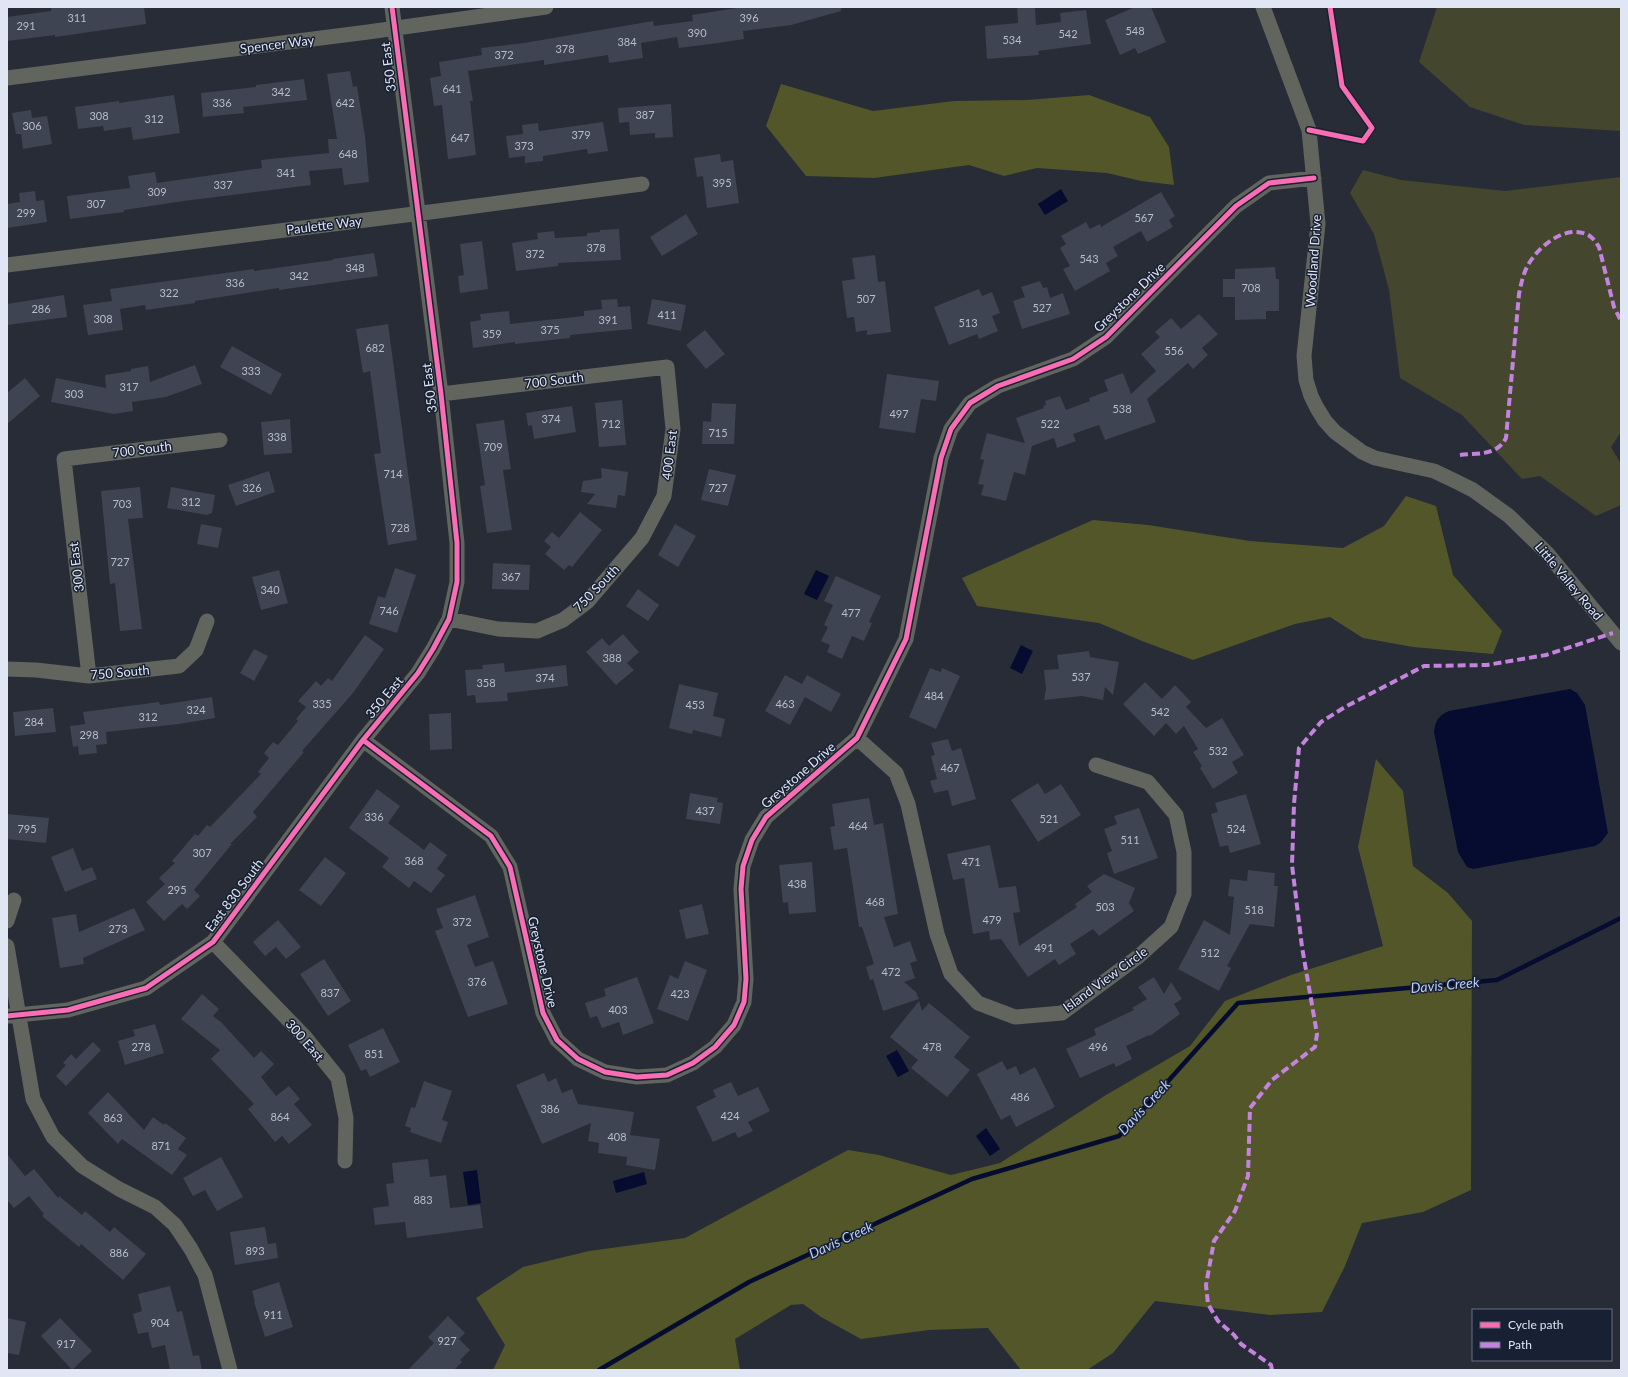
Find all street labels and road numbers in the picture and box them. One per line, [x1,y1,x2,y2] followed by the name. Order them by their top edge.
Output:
[239,31,315,56] street label: Spencer Way
[377,41,399,93] street label: 350 East
[285,212,363,238] street label: Paulette Way
[1302,214,1324,308] street label: Woodland Drive
[1090,259,1168,335] street label: Greystone Drive
[418,362,440,414] street label: 350 East
[523,368,585,392] street label: 700 South
[658,429,680,481] street label: 400 East
[111,437,173,461] street label: 700 South
[1532,539,1606,623] street label: Little Valley Road
[65,541,87,593] street label: 300 East
[570,561,622,615] street label: 750 South
[90,661,150,683] street label: 750 South
[362,672,406,721] street label: 350 East
[758,738,839,812] street label: Greystone Drive
[201,855,267,935] street label: East 830 South
[525,915,561,1009] street label: Greystone Drive
[1060,943,1150,1015] street label: Island View Circle
[283,1016,328,1064] street label: 300 East

